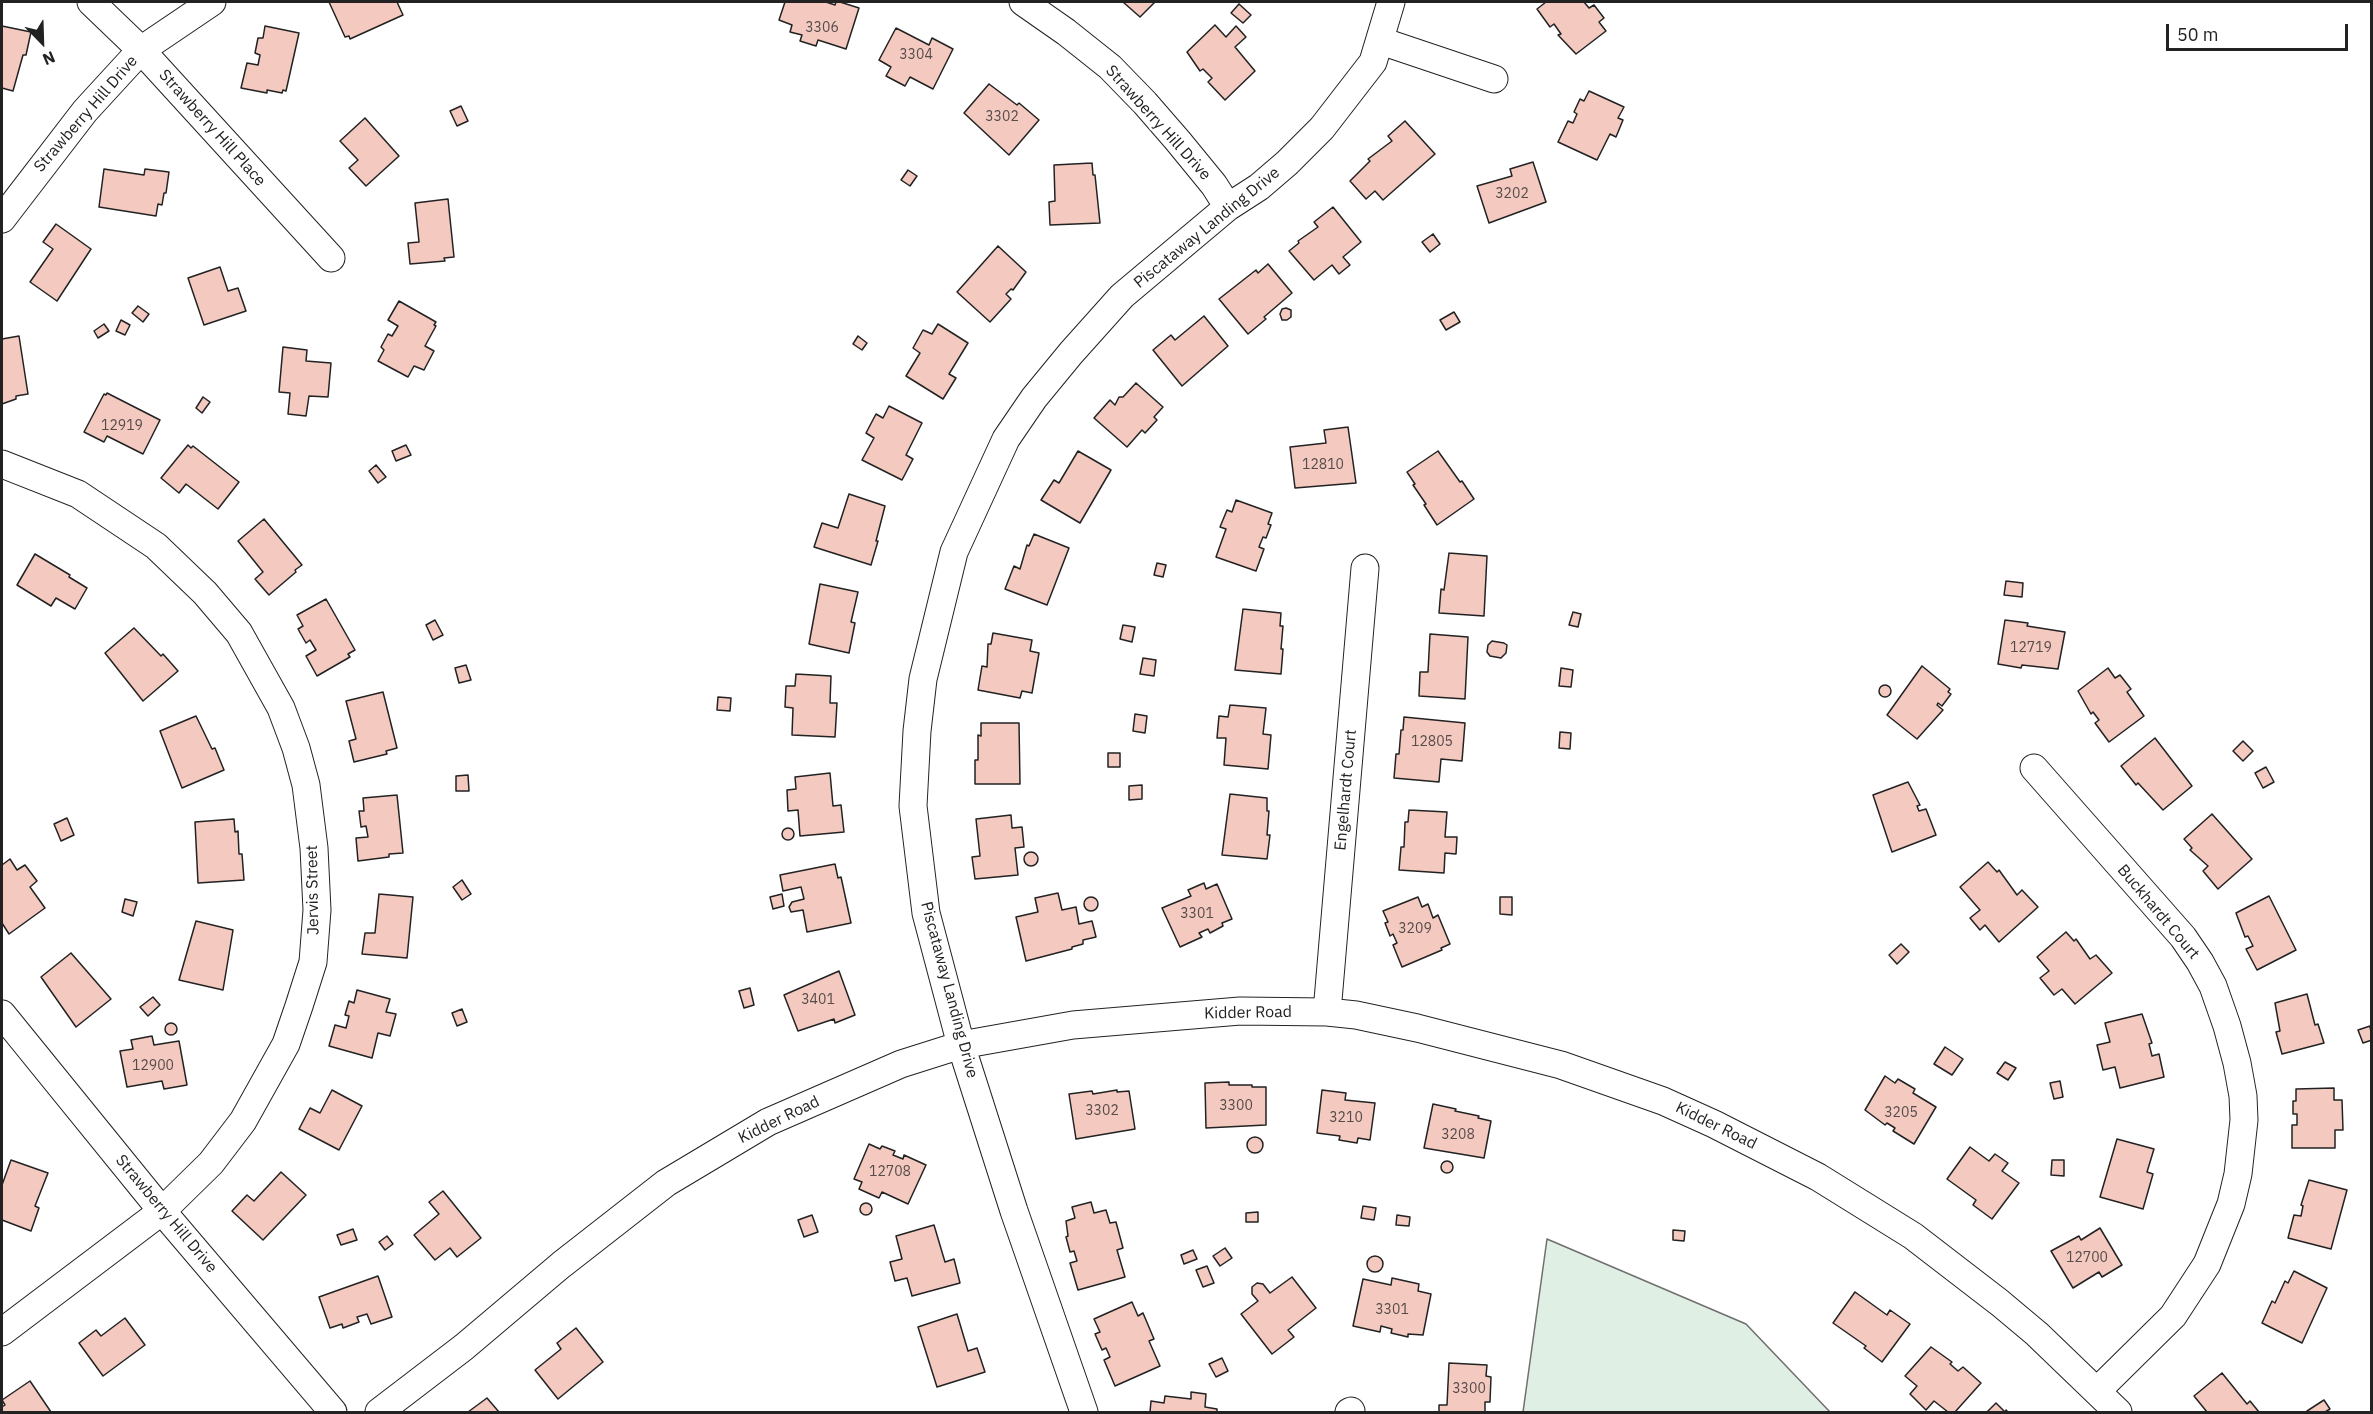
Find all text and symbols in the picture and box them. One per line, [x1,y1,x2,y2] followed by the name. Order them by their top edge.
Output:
[12,12,72,72] north arrow
[2169,12,2350,50] scale bar
[805,20,839,36] house number: 3306
[2177,23,2219,46] text: 50 m
[40,47,58,70] text: N
[899,47,933,63] house number: 3304
[30,52,142,176] street label: Strawberry Hill Drive
[1101,62,1215,184] street label: Strawberry Hill Drive
[155,66,269,190] street label: Strawberry Hill Place
[985,109,1019,125] house number: 3302
[1130,163,1284,293] street label: Piscataway Landing Drive
[1495,186,1529,202] house number: 3202
[101,418,143,434] house number: 12919
[1302,457,1344,473] house number: 12810
[2010,640,2052,656] house number: 12719
[1331,729,1361,851] street label: Engelhardt Court
[1411,734,1453,750] house number: 12805
[303,845,323,935] street label: Jervis Street
[2113,861,2203,963] street label: Buckhardt Court
[916,900,982,1080] street label: Piscataway Landing Drive
[1180,906,1214,922] house number: 3301
[1398,921,1432,937] house number: 3209
[801,992,835,1008] house number: 3401
[1204,1003,1292,1023] street label: Kidder Road
[132,1058,174,1074] house number: 12900
[735,1092,823,1148] street label: Kidder Road
[1219,1098,1253,1114] house number: 3300
[1672,1098,1760,1154] street label: Kidder Road
[1085,1103,1119,1119] house number: 3302
[1884,1105,1918,1121] house number: 3205
[1329,1110,1363,1126] house number: 3210
[1441,1127,1475,1143] house number: 3208
[111,1151,221,1277] street label: Strawberry Hill Drive
[869,1164,911,1180] house number: 12708
[2066,1250,2108,1266] house number: 12700
[1375,1302,1409,1318] house number: 3301
[1452,1381,1486,1397] house number: 3300

